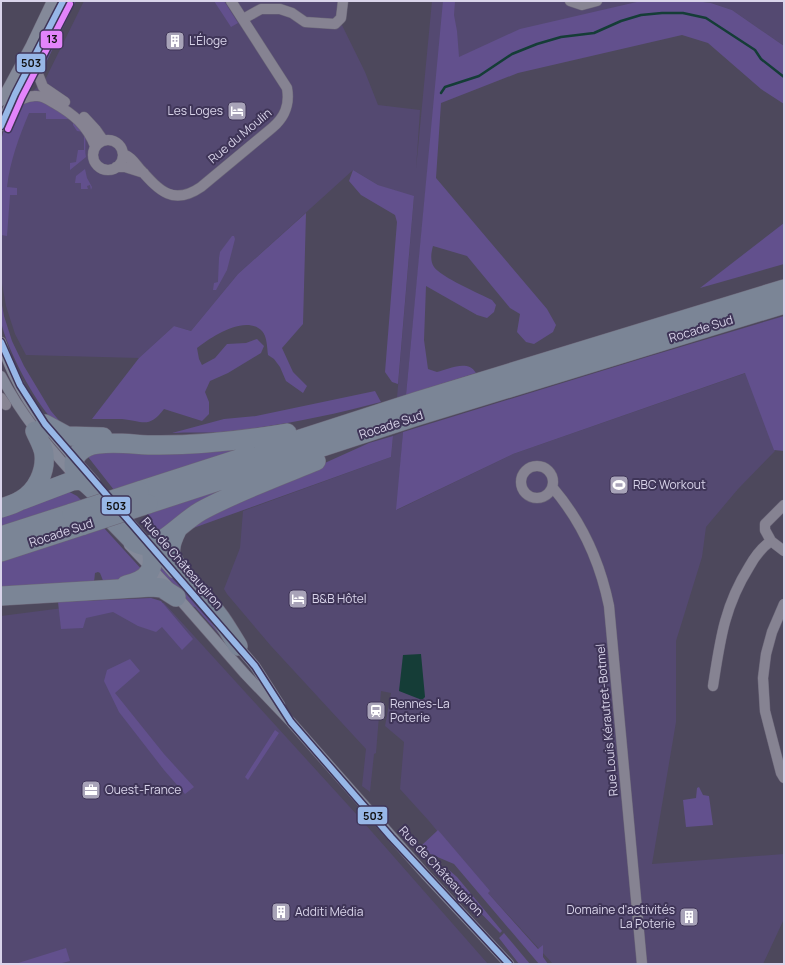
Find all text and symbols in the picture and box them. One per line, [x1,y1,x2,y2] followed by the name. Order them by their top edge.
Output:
[40,30,63,49] line badge: 13
[164,30,186,52] building icon: L'Éloge
[46,31,58,46] text: 13
[189,32,227,49] place label: L'Éloge
[16,53,46,73] line badge: 503
[21,55,41,70] text: 503
[226,100,248,122] hotel icon: Les Loges
[168,102,223,119] place label: Les Loges
[204,104,275,167] street label: Rue du Moulin
[667,311,735,346] street label: Rocade Sud
[357,406,425,443] street label: Rocade Sud
[608,474,630,496] sports icon: RBC Workout
[633,476,706,493] place label: RBC Workout
[101,496,131,515] line badge: 503
[106,498,126,513] text: 503
[138,513,227,612] street label: Rue de Châteaugiron
[27,514,95,551] street label: Rocade Sud
[287,588,309,610] hotel icon: B&B Hôtel
[312,590,367,607] place label: B&B Hôtel
[591,643,622,797] street label: Rue Louis Kérautret-Botmel
[390,695,450,726] place label: Rennes-La Poterie
[365,700,387,722] station icon: Rennes-La Poterie
[80,779,102,801] office icon: Ouest-France
[105,781,181,798] place label: Ouest-France
[357,806,388,825] line badge: 503
[363,808,383,823] text: 503
[395,822,487,919] street label: Rue de Châteaugiron
[270,901,292,923] building icon: Additi Média
[566,901,675,932] place label: Domaine d'activités La Poterie
[295,903,363,920] place label: Additi Média
[678,906,700,928] building icon: Domaine d'activités La Poterie

